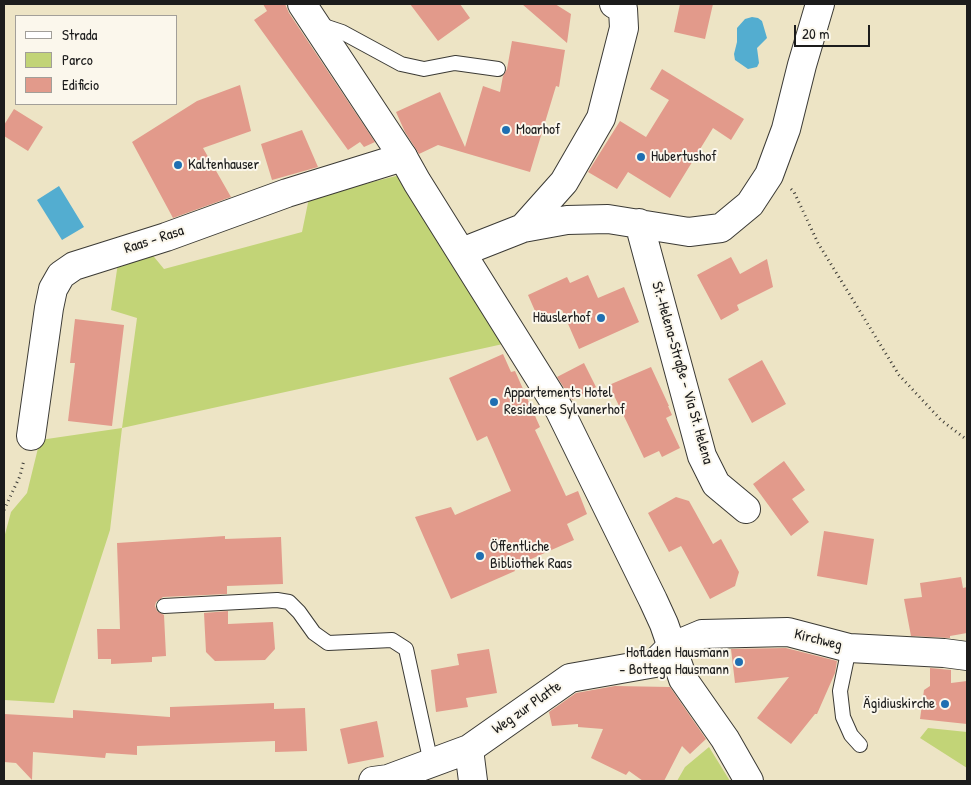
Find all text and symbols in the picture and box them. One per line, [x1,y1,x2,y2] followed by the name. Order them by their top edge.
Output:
[15,15,178,105] legend
[796,15,872,47] scale bar
[802,23,829,44] text: 20 m
[62,24,97,45] text: Strada
[62,49,93,70] text: Parco
[62,74,99,95] text: Edificio
[516,121,560,139] place label: Moarhof
[500,124,512,136] marker: Moarhof
[651,148,717,166] place label: Hubertushof
[635,151,647,163] marker: Hubertushof
[188,156,259,174] place label: Kaltenhauser
[172,159,184,171] marker: Kaltenhauser
[122,222,186,258] street label: Raas - Rasa
[647,280,717,466] street label: St.-Helena-Straße - Via St. Helena
[533,309,591,327] place label: Häuslerhof
[595,312,607,324] marker: Häuslerhof
[504,384,625,419] place label: Appartements Hotel Residence Sylvanerhof
[488,396,500,408] marker: Appartements Hotel Residence Sylvanerhof
[490,538,572,573] place label: Öffentliche Bibliothek Raas
[474,550,486,562] marker: Öffentliche Bibliothek Raas
[792,625,844,655] street label: Kirchweg
[619,644,729,679] place label: Hofladen Hausmann - Bottega Hausmann
[733,656,745,668] marker: Hofladen Hausmann - Bottega Hausmann
[489,678,565,738] street label: Weg zur Platte
[863,695,935,713] place label: Ägidiuskirche
[939,698,951,710] marker: Ägidiuskirche

